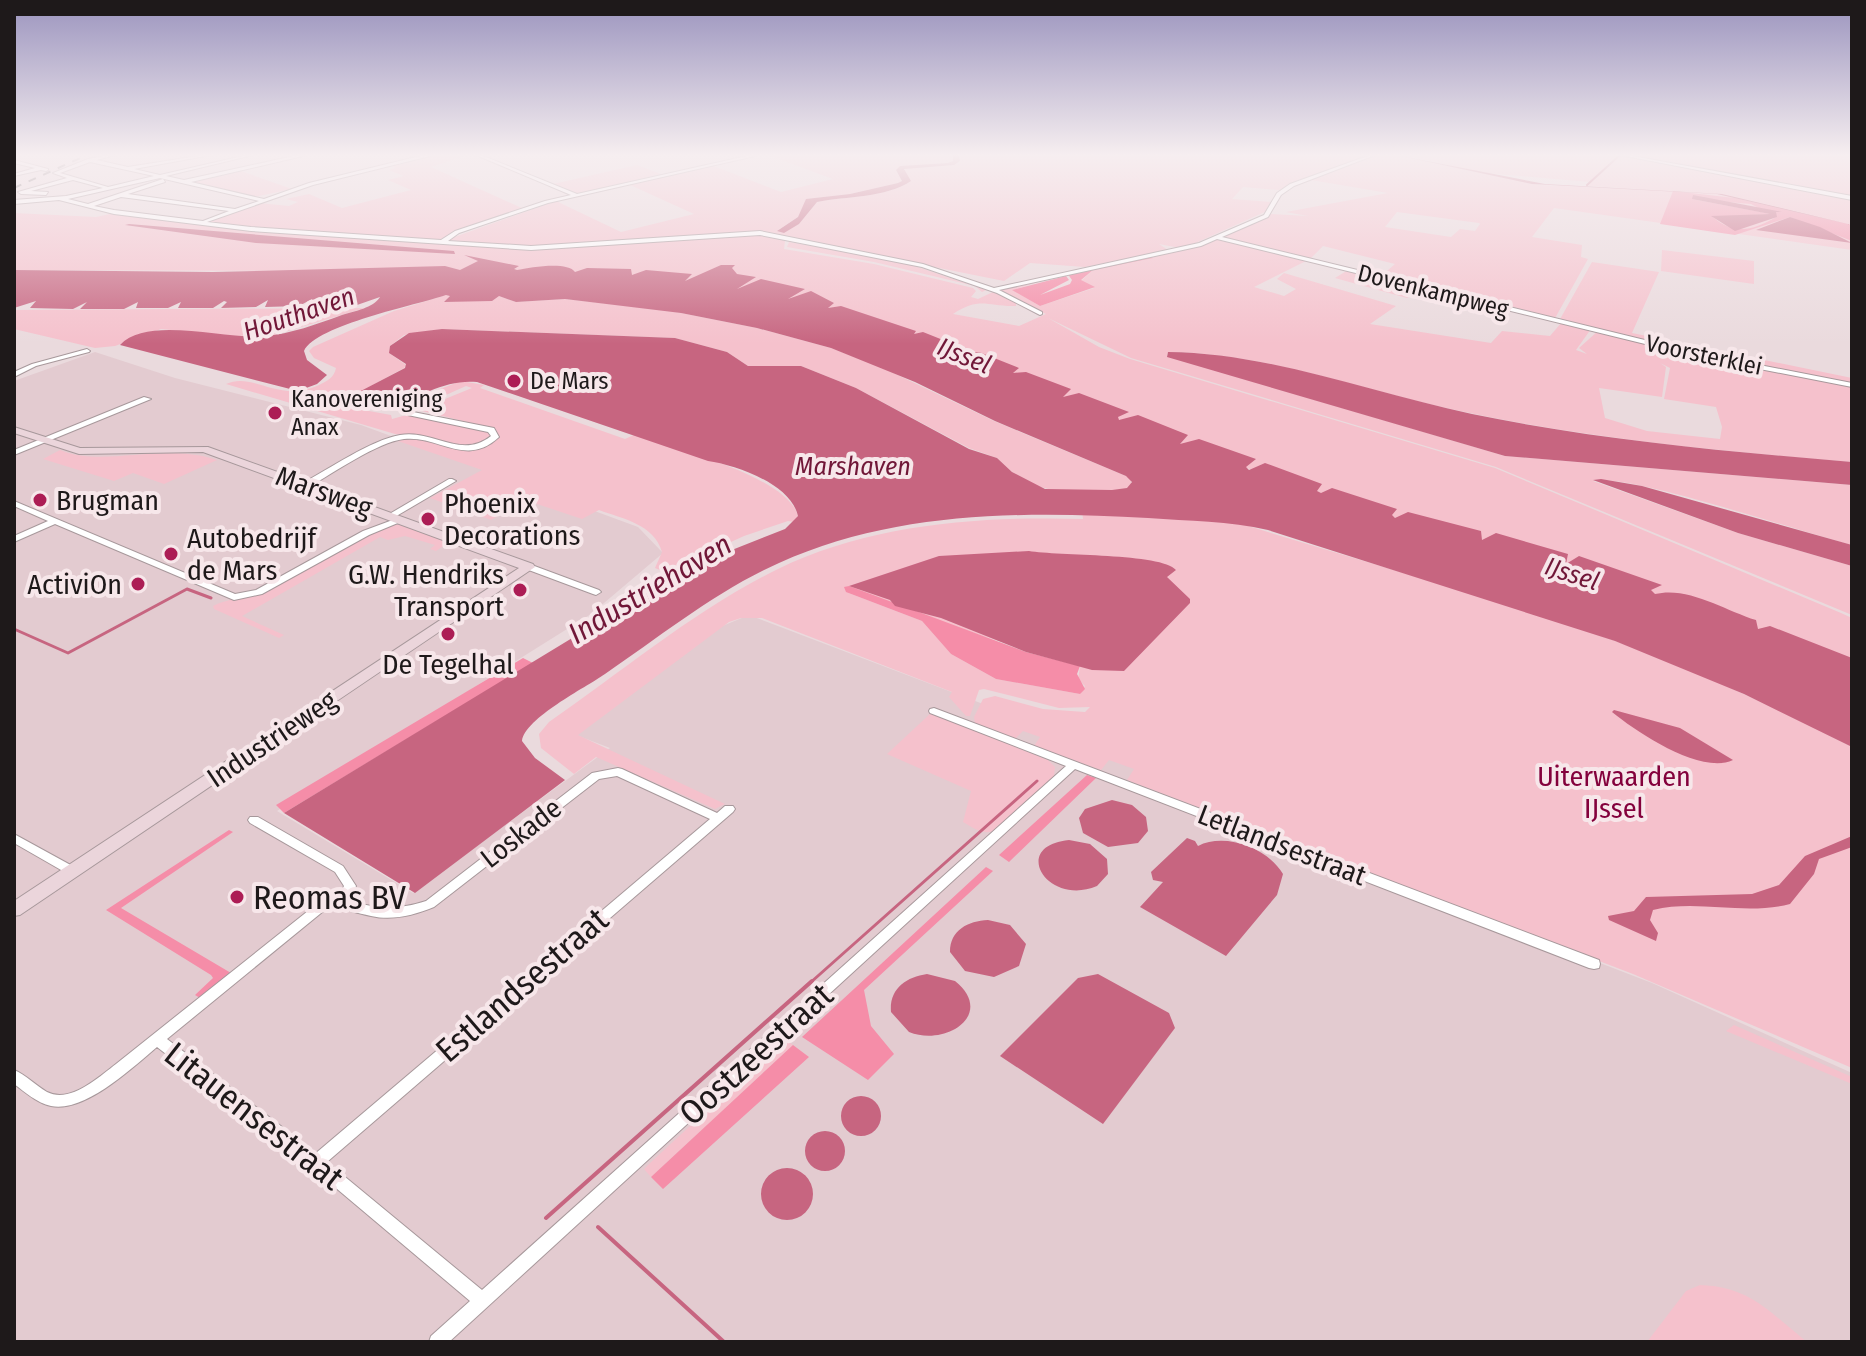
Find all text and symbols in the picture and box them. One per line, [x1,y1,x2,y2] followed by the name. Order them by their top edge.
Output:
[1355,259,1512,323] street label: Dovenkampweg
[239,281,359,347] water label: Houthaven
[1643,329,1765,381] street label: Voorsterklei
[933,331,995,381] water label: IJssel
[530,367,609,395] place label: De Mars
[505,372,523,390] marker: De Mars
[291,385,443,441] place label: Kanovereniging Anax
[266,404,284,422] marker: Kanovereniging Anax
[795,451,911,482] water label: Marshaven
[271,459,377,525] street label: Marsweg
[56,484,159,517] place label: Brugman
[444,487,581,552] place label: Phoenix Decorations
[31,491,49,509] marker: Brugman
[419,510,437,528] marker: Phoenix Decorations
[187,522,318,587] place label: Autobedrijf de Mars
[562,526,738,652] water label: Industriehaven
[162,545,180,563] marker: Autobedrijf de Mars
[1541,551,1603,597] water label: IJssel
[348,558,505,623] place label: G.W. Hendriks Transport
[27,568,122,601] place label: ActiviOn
[129,575,147,593] marker: ActiviOn
[511,581,529,599] marker: G.W. Hendriks Transport
[439,625,457,643] marker: De Tegelhal
[382,648,514,681] place label: De Tegelhal
[201,683,344,794] street label: Industrieweg
[1537,760,1691,825] park label: Uiterwaarden IJssel
[474,791,568,875] street label: Loskade
[1193,798,1372,893] street label: Letlandsestraat
[253,877,407,918] place label: Reomas BV
[228,888,246,906] marker: Reomas BV
[428,899,617,1071] street label: Estlandsestraat
[671,974,842,1134] street label: Oostzeestraat
[156,1033,352,1199] street label: Litauensestraat

